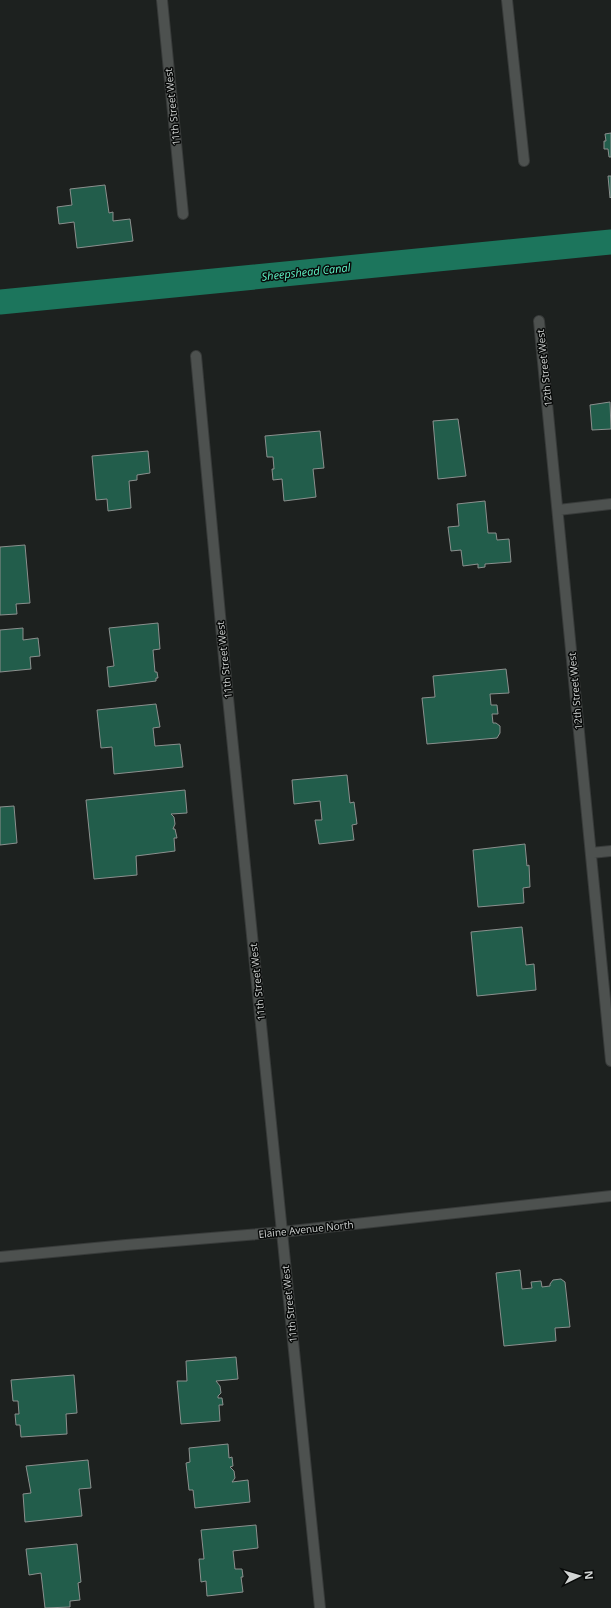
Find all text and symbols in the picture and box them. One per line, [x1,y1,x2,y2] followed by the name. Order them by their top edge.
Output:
[161,67,183,146] street label: 11th Street West
[261,259,351,284] water label: Sheepshead Canal
[533,328,555,407] street label: 12th Street West
[213,620,235,699] street label: 11th Street West
[565,651,585,730] street label: 12th Street West
[246,942,268,1021] street label: 11th Street West
[258,1217,354,1241] street label: Elaine Avenue North
[278,1264,300,1343] street label: 11th Street West
[559,1556,599,1596] north arrow
[582,1570,597,1580] text: N

